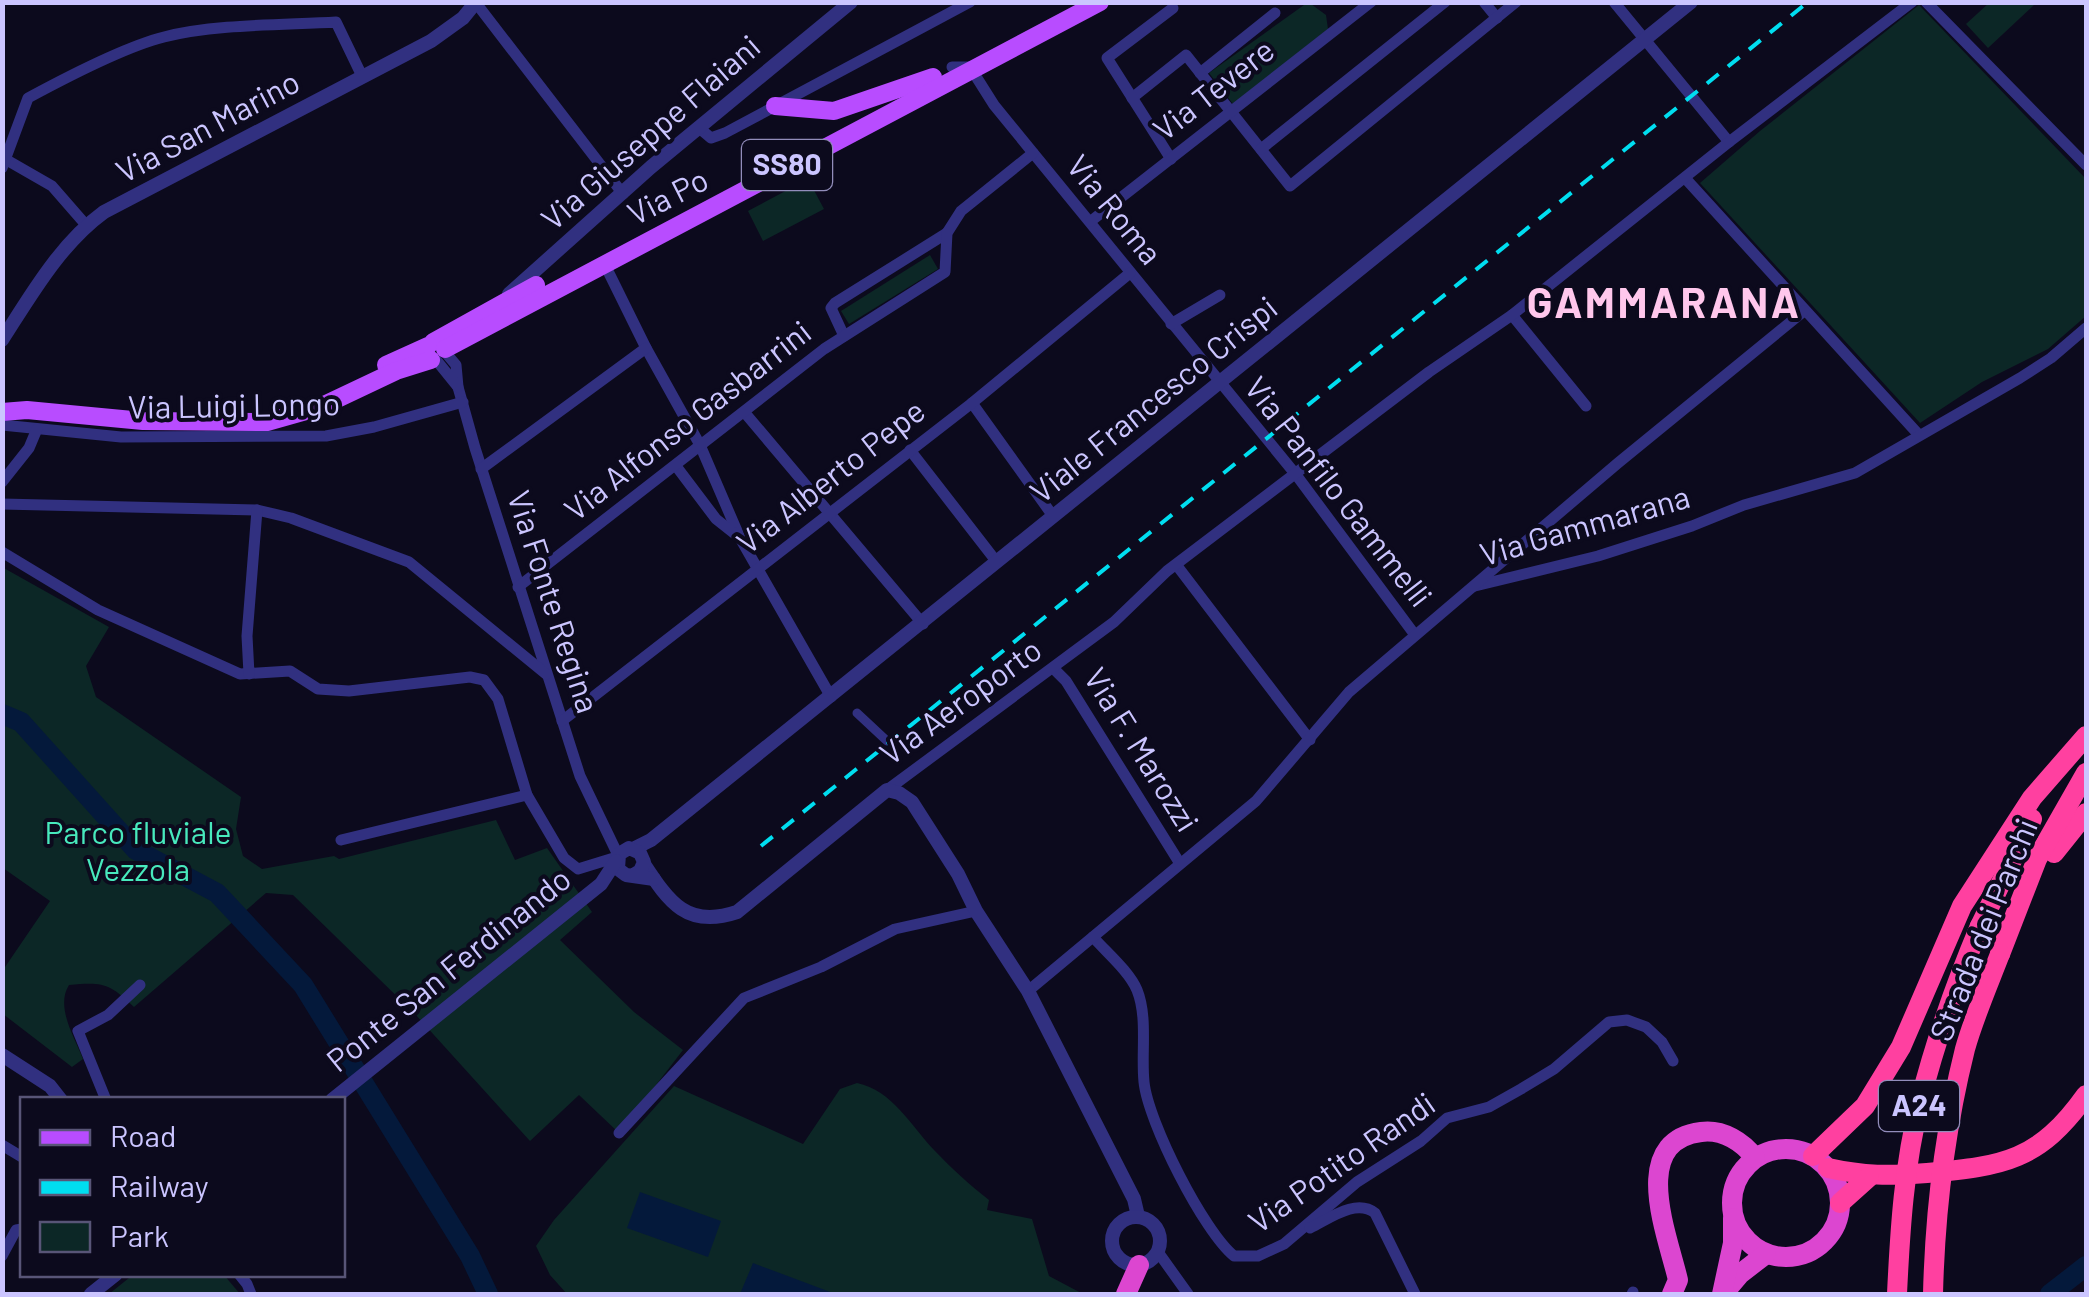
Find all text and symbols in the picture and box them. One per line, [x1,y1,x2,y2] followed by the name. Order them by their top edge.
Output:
[533,26,767,237] street label: Via Giuseppe Flaiani
[1145,30,1281,147] street label: Via Tevere
[109,61,305,189] street label: Via San Marino
[742,140,832,190] road number: SS80
[1060,146,1171,271] street label: Via Roma
[620,159,714,232] street label: Via Po
[1527,276,1801,326] district label: GAMMARANA
[1022,287,1284,510] street label: Viale Francesco Crispi
[556,311,818,527] street label: Via Alfonso Gasbarrini
[1238,368,1441,613] street label: Via Panfilo Gammelli
[127,383,340,425] street label: Via Luigi Longo
[728,390,931,561] street label: Via Alberto Pepe
[1475,476,1694,572] street label: Via Gammarana
[501,485,609,717] street label: Via Fonte Regina
[872,629,1048,772] street label: Via Aeroporto
[1077,660,1208,838] street label: Via F. Marozzi
[44,812,232,887] park label: Parco fluviale Vezzola
[1920,813,2044,1046] street label: Strada dei Parchi
[318,858,577,1079] street label: Ponte San Ferdinando
[1879,1081,1959,1131] road number: A24
[1240,1083,1441,1240] street label: Via Potito Randi
[20,1097,345,1277] legend
[110,1117,176,1153] text: Road
[110,1167,209,1203] text: Railway
[110,1217,169,1253] text: Park

